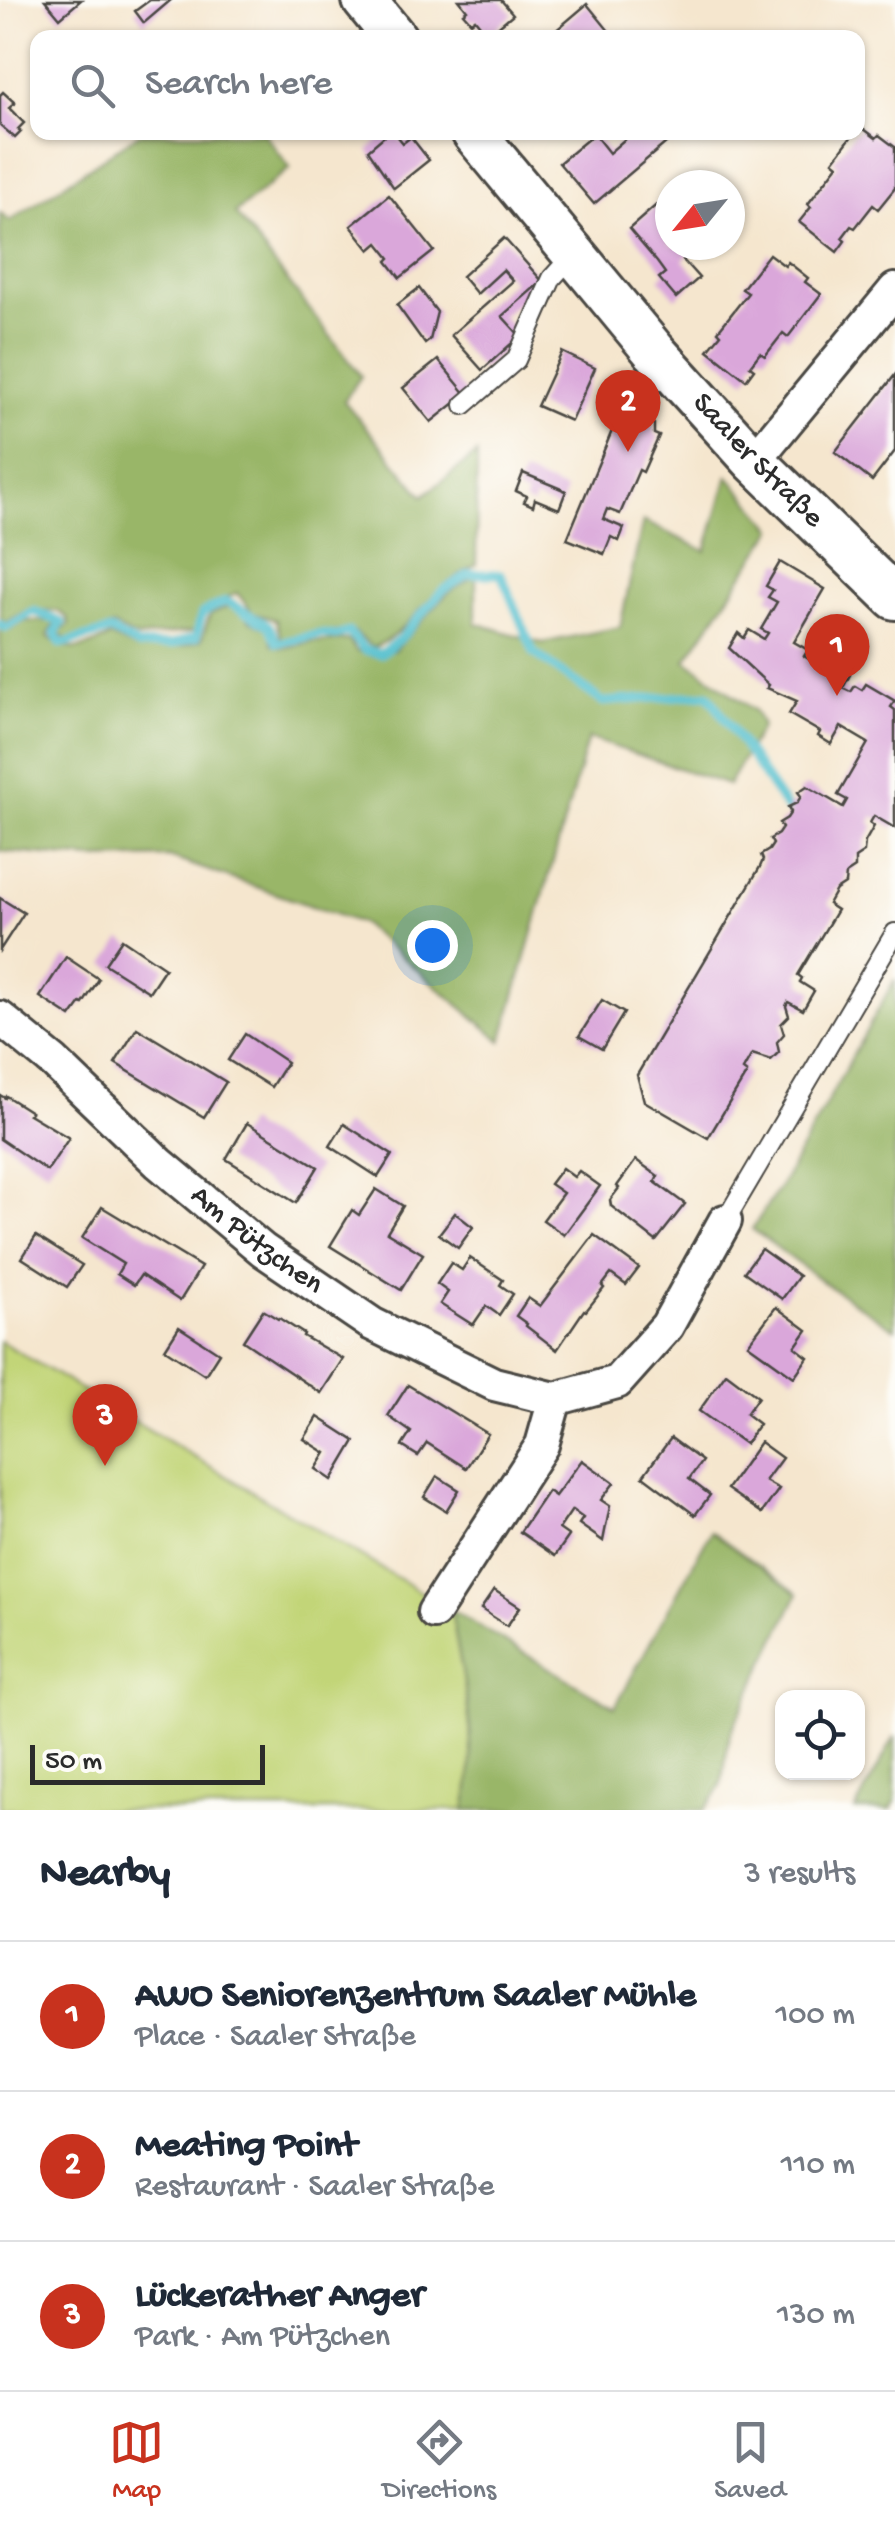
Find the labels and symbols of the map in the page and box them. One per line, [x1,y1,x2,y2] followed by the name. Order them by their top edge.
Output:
[655,170,745,260] north arrow
[596,370,660,452] pin: 2
[684,386,831,536] street label: Saaler Straße
[804,614,870,696] pin: 1
[407,920,458,971] your location
[183,1179,329,1303] street label: Am Pützchen
[72,1384,138,1466] pin: 3
[30,1740,265,1784] scale bar

